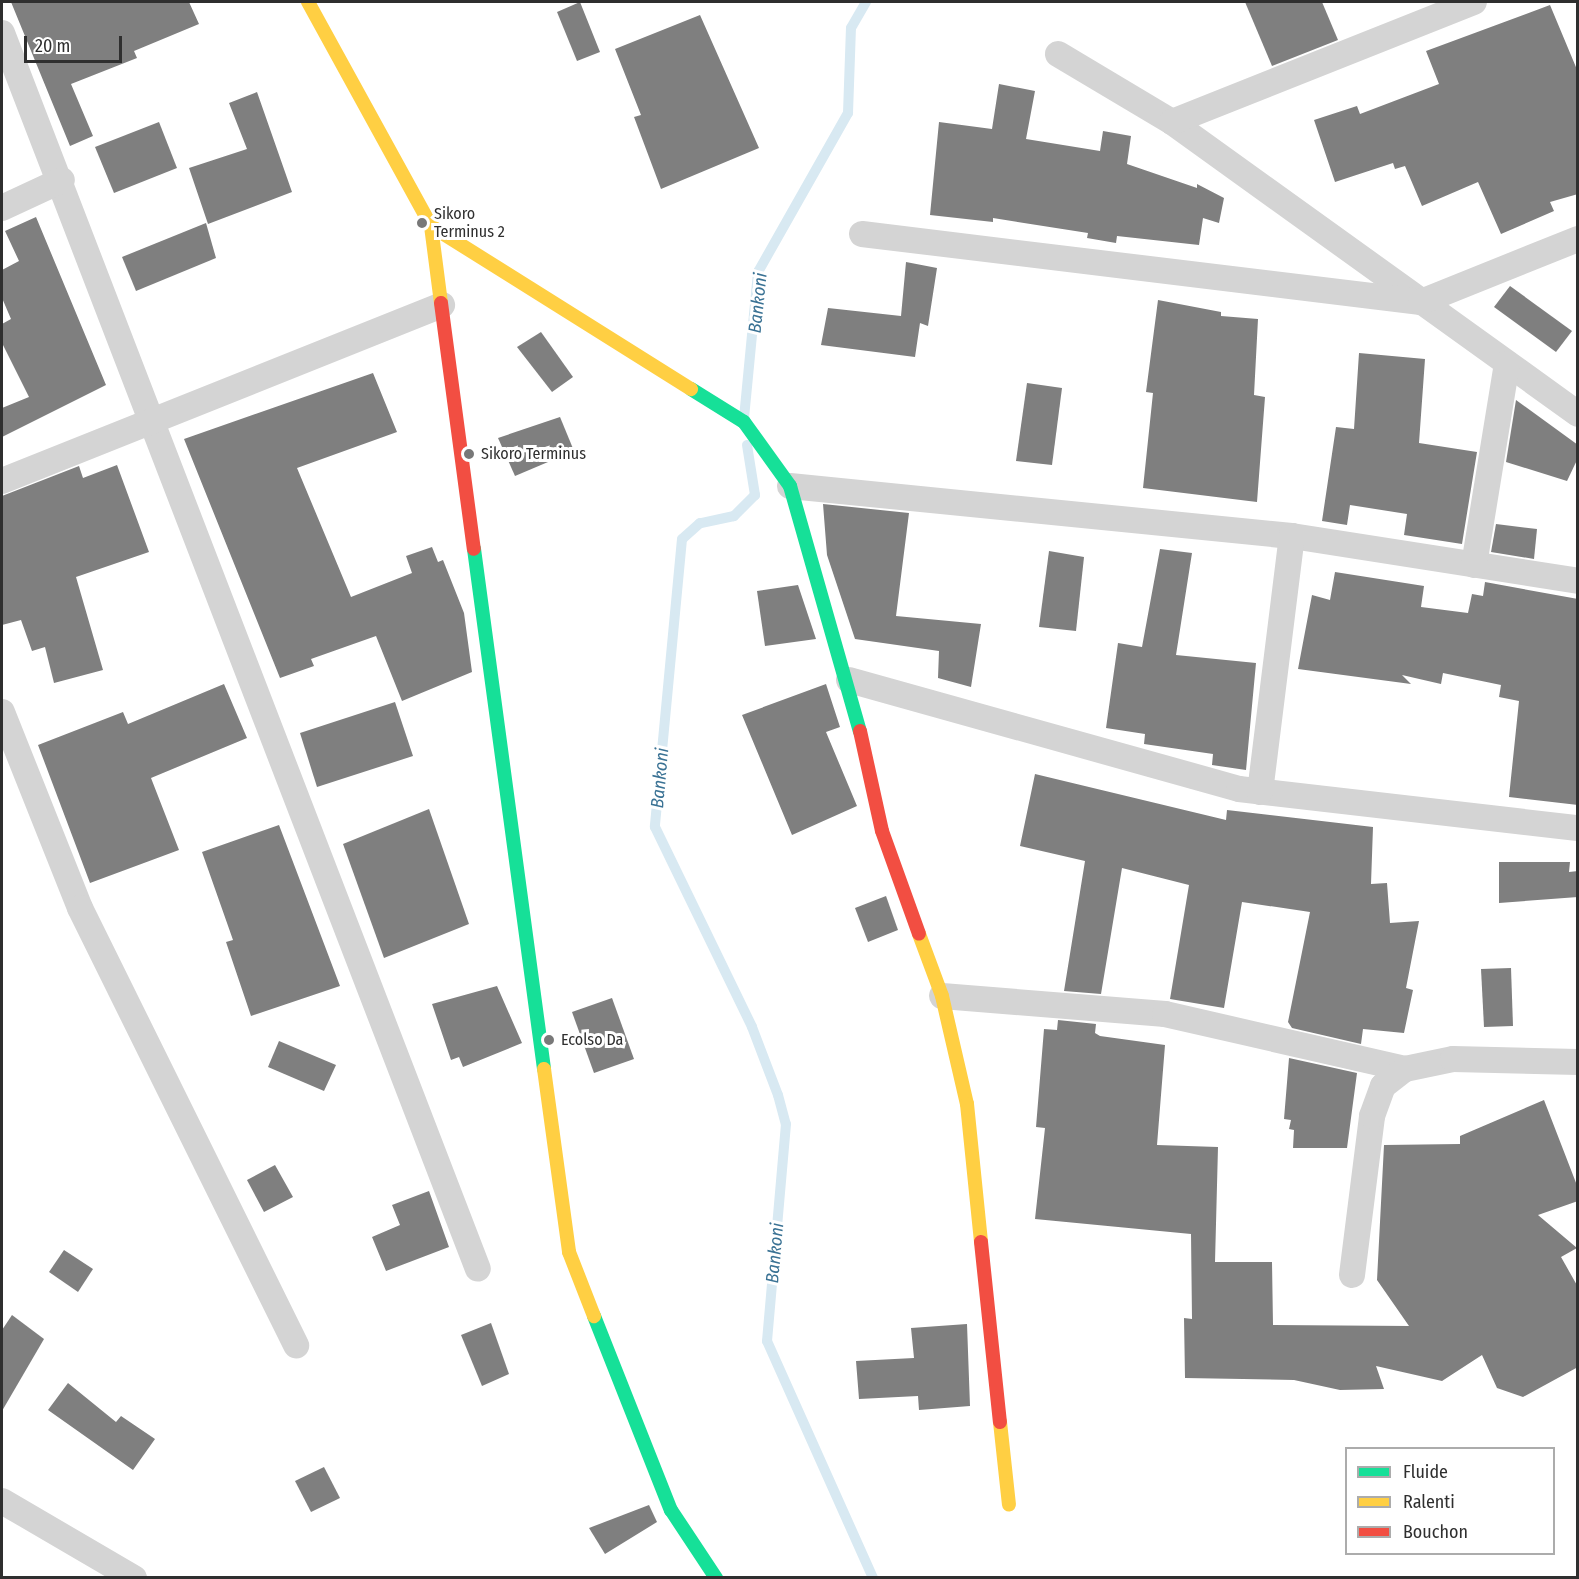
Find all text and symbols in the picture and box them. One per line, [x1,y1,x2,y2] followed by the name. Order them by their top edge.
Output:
[27,24,124,62] scale bar
[35,35,70,57] text: 20 m
[434,204,505,242] place label: Sikoro Terminus 2
[415,216,429,230] marker: Sikoro Terminus 2
[744,272,772,334] water label: Bankoni
[481,444,586,464] place label: Sikoro Terminus
[462,447,476,461] marker: Sikoro Terminus
[647,747,673,809] water label: Bankoni
[561,1030,623,1050] place label: Ecolso Da
[542,1033,556,1047] marker: Ecolso Da
[762,1222,788,1284] water label: Bankoni
[1345,1447,1555,1555] legend
[1403,1461,1448,1483] text: Fluide
[1403,1491,1455,1513] text: Ralenti
[1403,1521,1468,1543] text: Bouchon

